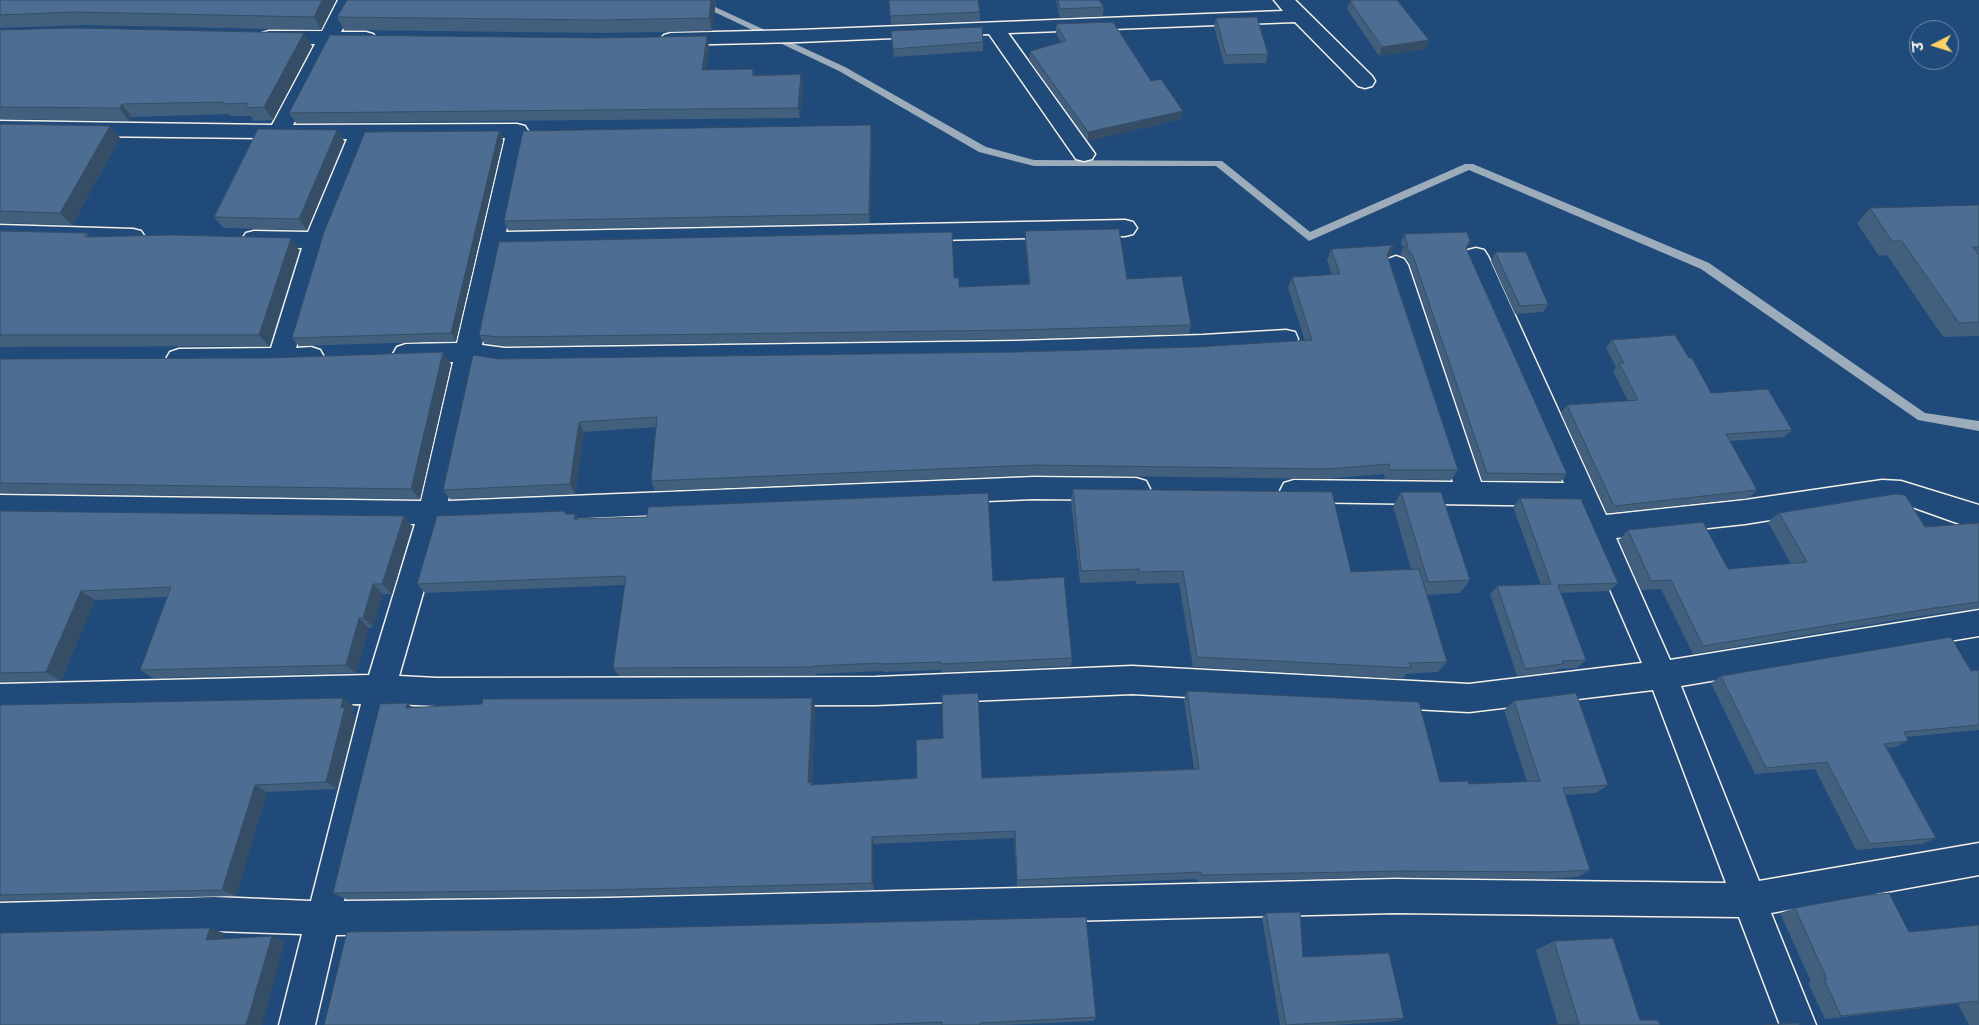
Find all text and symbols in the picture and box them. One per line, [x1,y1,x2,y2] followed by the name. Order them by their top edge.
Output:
[1909,20,1959,70] north arrow
[1909,41,1930,52] text: उ

